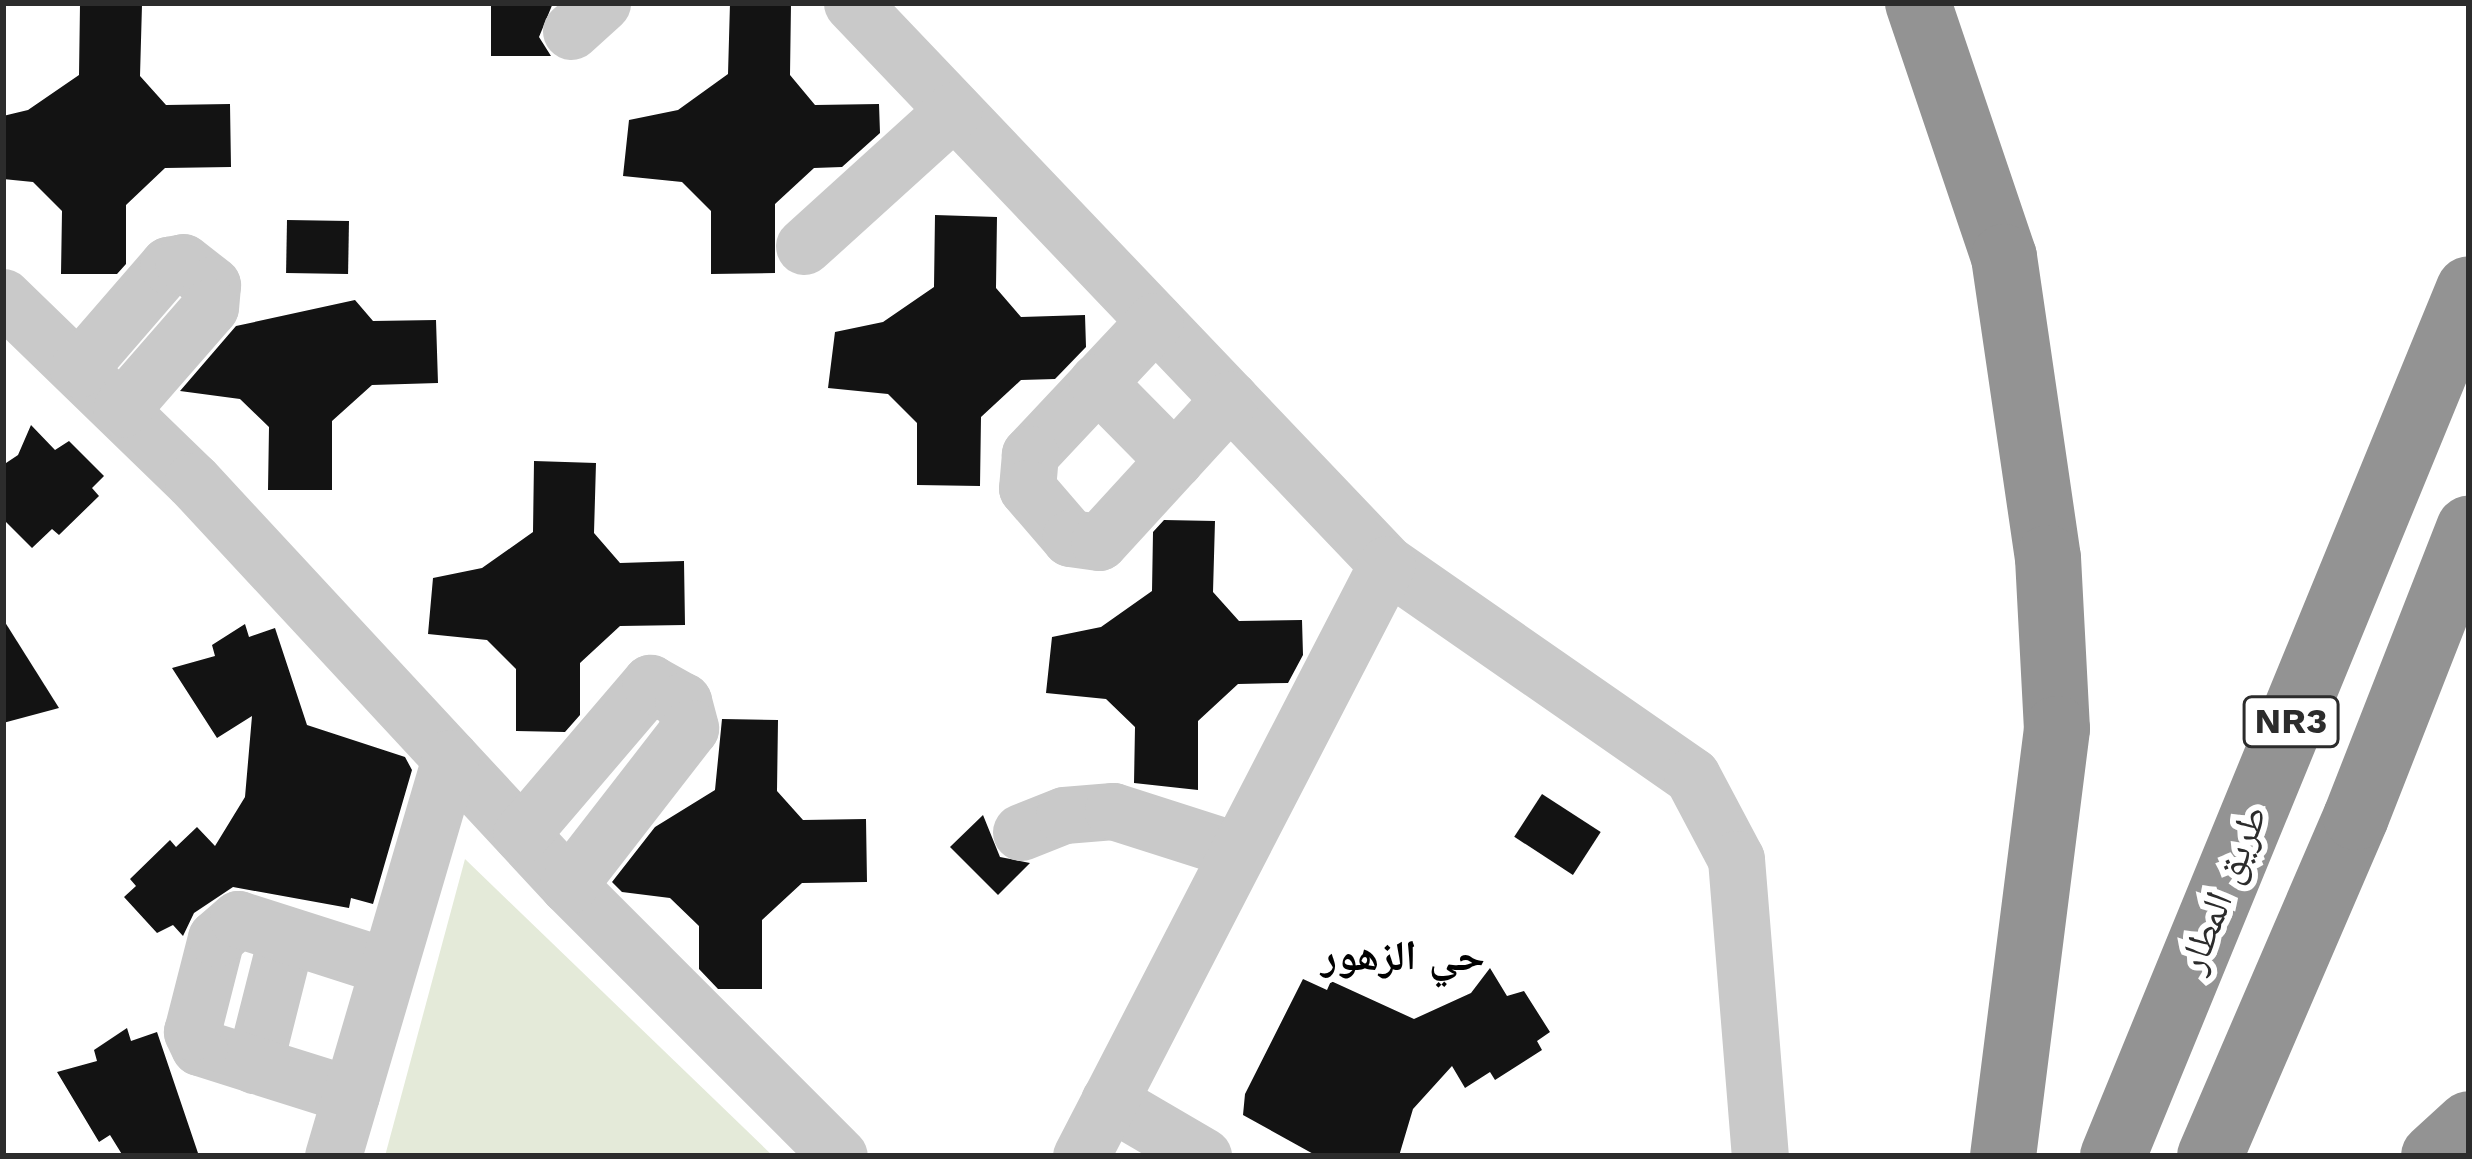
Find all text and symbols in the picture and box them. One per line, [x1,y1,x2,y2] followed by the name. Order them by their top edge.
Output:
[2240,692,2342,752] road number: NR3
[2168,798,2278,980] street label: طريق المطار
[1321,931,1485,981] district label: حي الزهور

